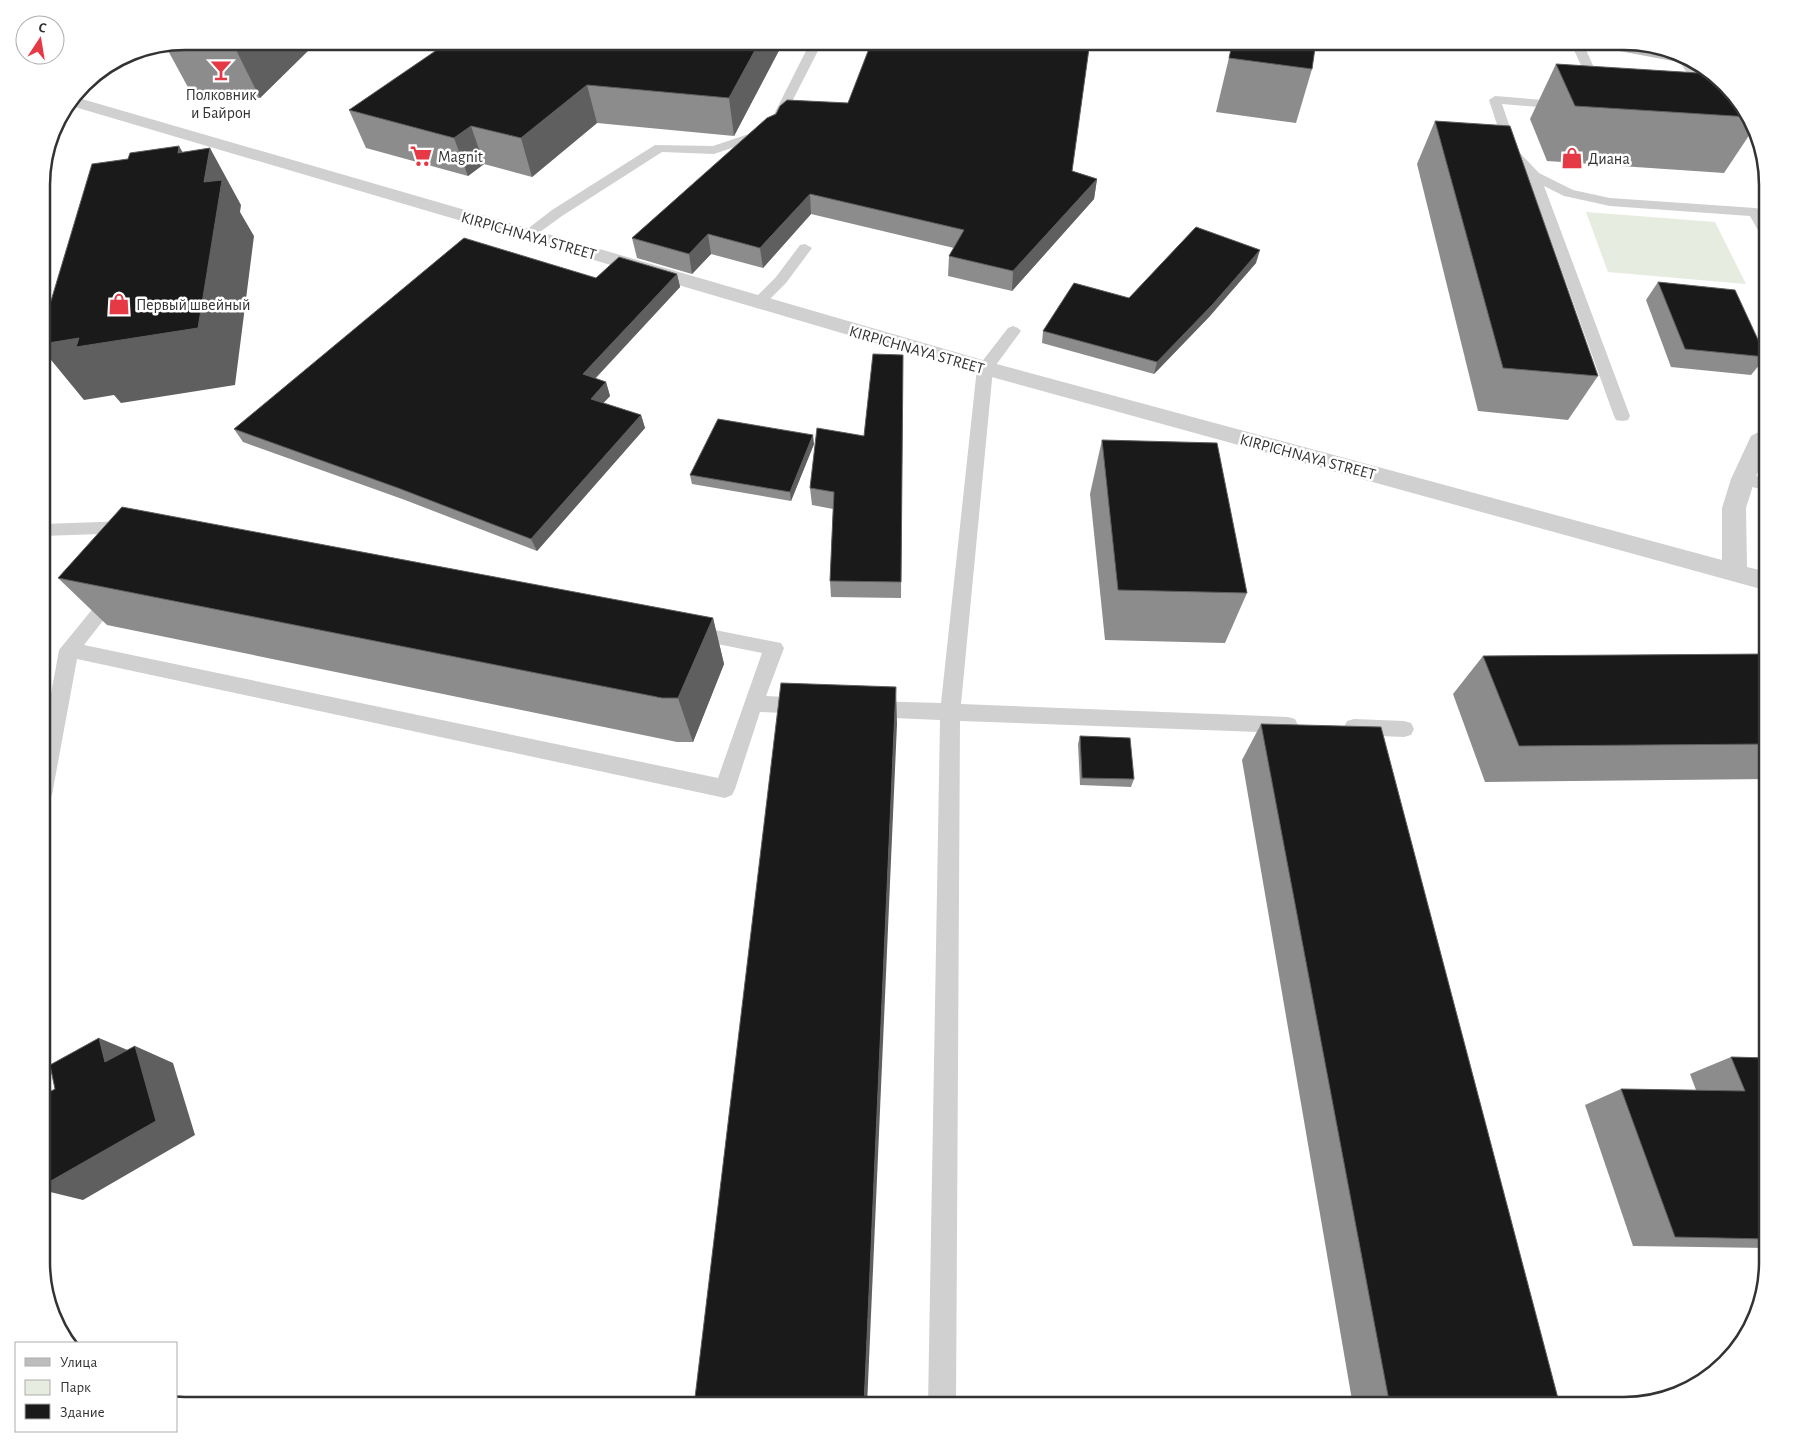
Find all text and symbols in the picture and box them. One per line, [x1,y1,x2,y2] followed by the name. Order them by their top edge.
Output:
[15,15,65,65] north arrow
[37,21,48,36] text: С
[208,57,234,83] bar icon: Полковник и Байрон
[185,87,257,121] place label: Полковник и Байрон
[408,143,434,169] supermarket icon: Magnit
[1559,145,1585,171] shop icon: Диана
[438,149,483,165] place label: Magnit
[1588,151,1630,167] place label: Диана
[459,209,598,263] street label: KIRPICHNAYA STREET
[106,291,132,317] shop icon: Первый швейный
[136,297,251,313] place label: Первый швейный
[847,323,986,377] street label: KIRPICHNAYA STREET
[1238,431,1377,483] street label: KIRPICHNAYA STREET
[15,1342,178,1432] legend
[60,1355,97,1370] text: Улица
[60,1380,91,1395] text: Парк
[60,1405,105,1420] text: Здание

